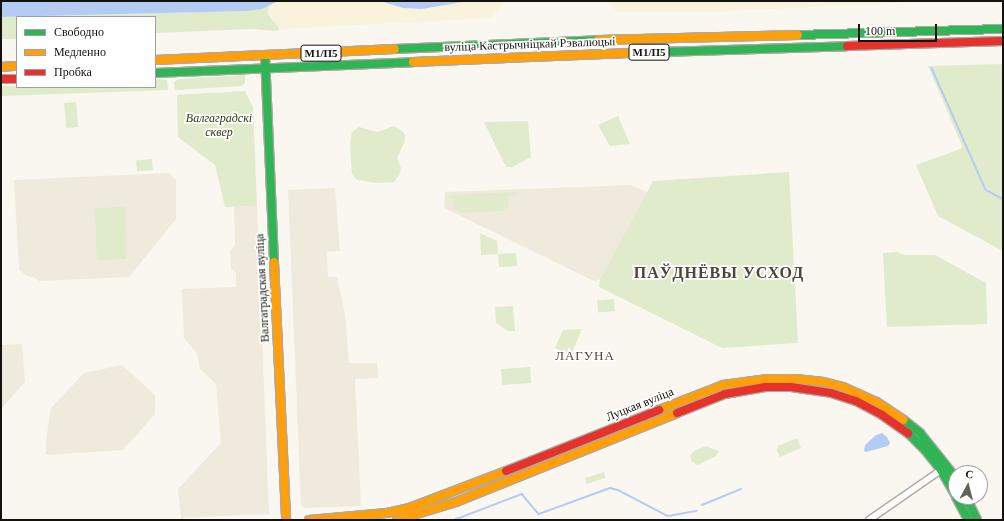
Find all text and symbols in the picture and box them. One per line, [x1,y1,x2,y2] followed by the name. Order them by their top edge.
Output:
[16,16,156,88] legend
[860,16,939,42] scale bar
[865,24,895,38] text: 100 m
[54,25,104,39] text: Свободно
[444,35,616,55] street label: вуліца Кастрычніцкай Рэвалюцыі
[628,43,670,61] road number: М1/П5
[300,44,342,62] road number: М1/П5
[54,45,106,59] text: Медленно
[54,65,92,79] text: Пробка
[186,112,252,140] park label: Валгаградскі сквер
[253,233,273,343] street label: Валгаградская вуліца
[634,263,804,283] district label: ПАЎДНЁВЫ УСХОД
[555,348,615,364] district label: ЛАГУНА
[604,385,676,425] street label: Луцкая вуліца
[948,465,988,505] north arrow
[965,468,974,481] text: С

